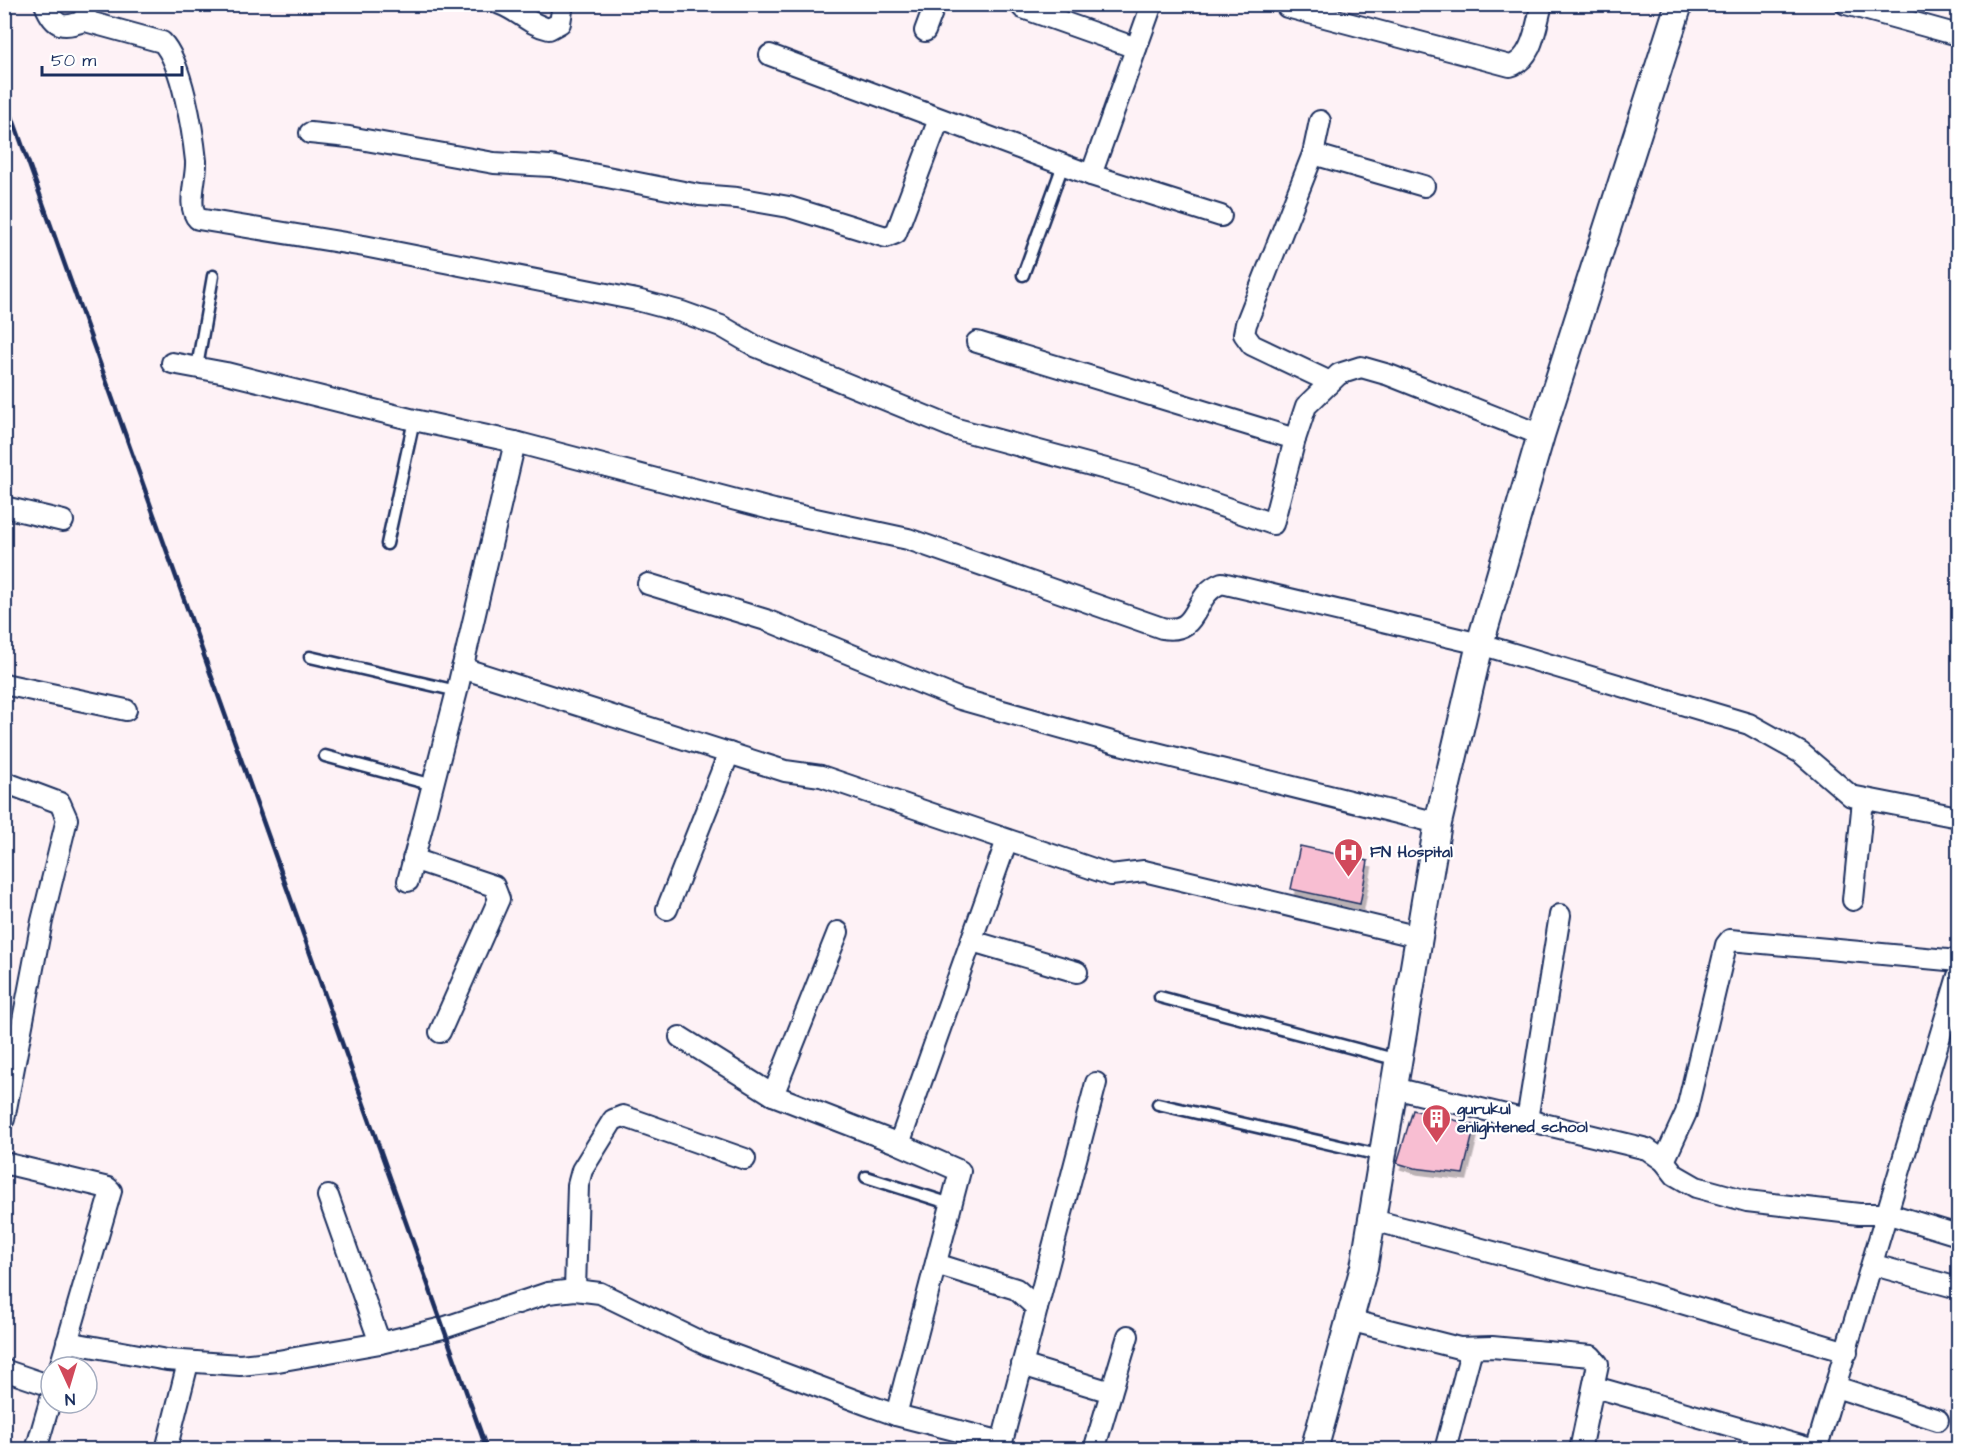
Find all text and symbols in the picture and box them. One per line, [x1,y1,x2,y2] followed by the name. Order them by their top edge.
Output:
[42,39,182,77] scale bar
[51,48,96,73] text: 50 m
[1333,836,1365,878] hospital icon: FN Hospital
[1370,841,1453,863] place label: FN Hospital
[1457,1098,1588,1140] place label: gurukul enlightened school
[1420,1102,1452,1144] building icon: gurukul enlightened school
[39,1355,99,1415] north arrow
[64,1388,76,1410] text: N

